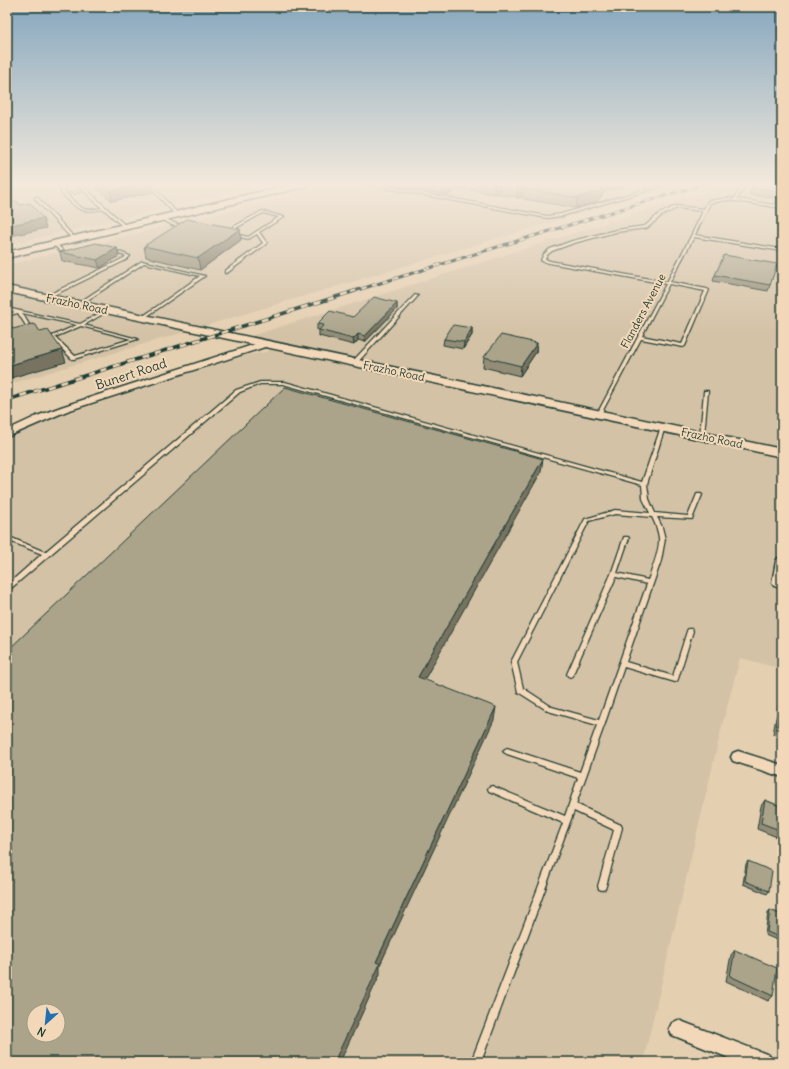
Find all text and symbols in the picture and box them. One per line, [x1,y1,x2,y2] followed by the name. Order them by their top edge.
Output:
[617,271,669,351] street label: Flanders Avenue
[45,291,110,317] street label: Frazho Road
[93,354,169,394] street label: Bunert Road
[362,358,427,384] street label: Frazho Road
[680,425,745,451] street label: Frazho Road
[26,1003,66,1043] north arrow
[35,1024,48,1040] text: N

